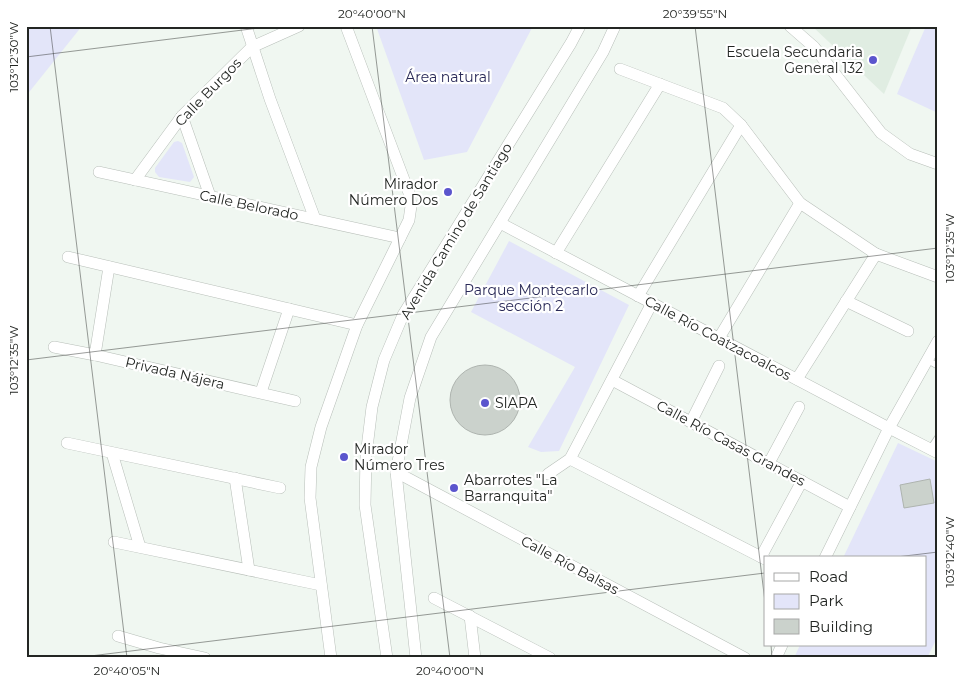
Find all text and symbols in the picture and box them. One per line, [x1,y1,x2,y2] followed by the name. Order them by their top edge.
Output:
[338,6,406,21] text: 20°40'00"N
[663,6,727,21] text: 20°39'55"N
[6,22,21,92] text: 103°12'30"W
[726,43,863,77] place label: Escuela Secundaria General 132
[171,54,245,130] street label: Calle Burgos
[867,54,879,66] marker: Escuela Secundaria General 132
[405,68,491,86] park label: Área natural
[396,139,516,323] street label: Avenida Camino de Santiago
[349,175,438,209] place label: Mirador Número Dos
[198,186,300,224] street label: Calle Belorado
[442,186,454,198] marker: Mirador Número Dos
[942,213,957,283] text: 103°12'35"W
[464,281,598,315] park label: Parque Montecarlo sección 2
[642,292,795,384] street label: Calle Río Coatzacoalcos
[6,325,21,395] text: 103°12'35"W
[124,353,226,393] street label: Privada Nájera
[495,394,538,412] place label: SIAPA
[653,396,809,490] street label: Calle Río Casas Grandes
[479,397,491,409] marker: SIAPA
[354,440,445,474] place label: Mirador Número Tres
[338,451,350,463] marker: Mirador Número Tres
[464,471,558,505] place label: Abarrotes "La Barranquita"
[448,482,460,494] marker: Abarrotes "La Barranquita"
[942,516,957,588] text: 103°12'40"W
[518,532,622,599] street label: Calle Río Balsas
[764,556,926,646] legend
[809,567,848,586] text: Road
[809,591,843,610] text: Park
[809,617,873,636] text: Building
[94,663,160,678] text: 20°40'05"N
[416,663,484,678] text: 20°40'00"N

